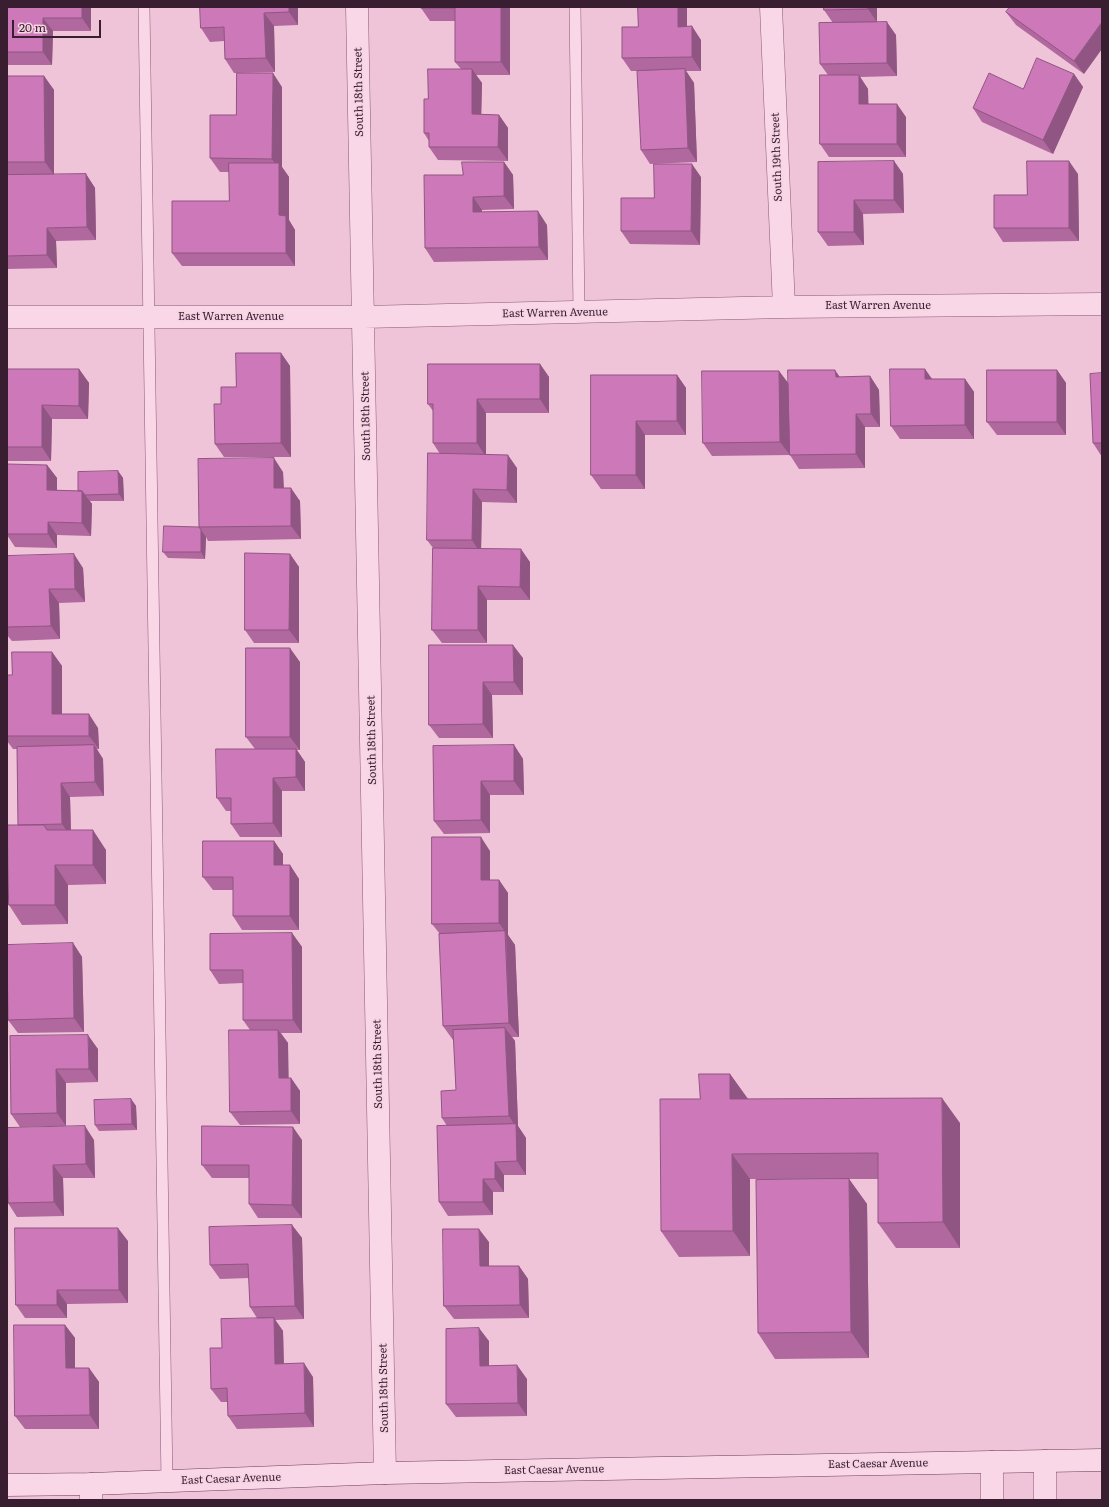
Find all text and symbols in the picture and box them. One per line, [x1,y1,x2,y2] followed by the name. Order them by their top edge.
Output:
[14,12,103,38] scale bar
[19,18,46,36] text: 20 m
[352,47,366,137] street label: South 18th Street
[769,112,785,202] street label: South 19th Street
[825,299,931,313] street label: East Warren Avenue
[502,305,608,321] street label: East Warren Avenue
[178,310,284,324] street label: East Warren Avenue
[359,371,373,461] street label: South 18th Street
[365,695,379,785] street label: South 18th Street
[371,1019,385,1109] street label: South 18th Street
[377,1343,391,1433] street label: South 18th Street
[828,1457,928,1471] street label: East Caesar Avenue
[504,1463,604,1477] street label: East Caesar Avenue
[181,1471,281,1487] street label: East Caesar Avenue

